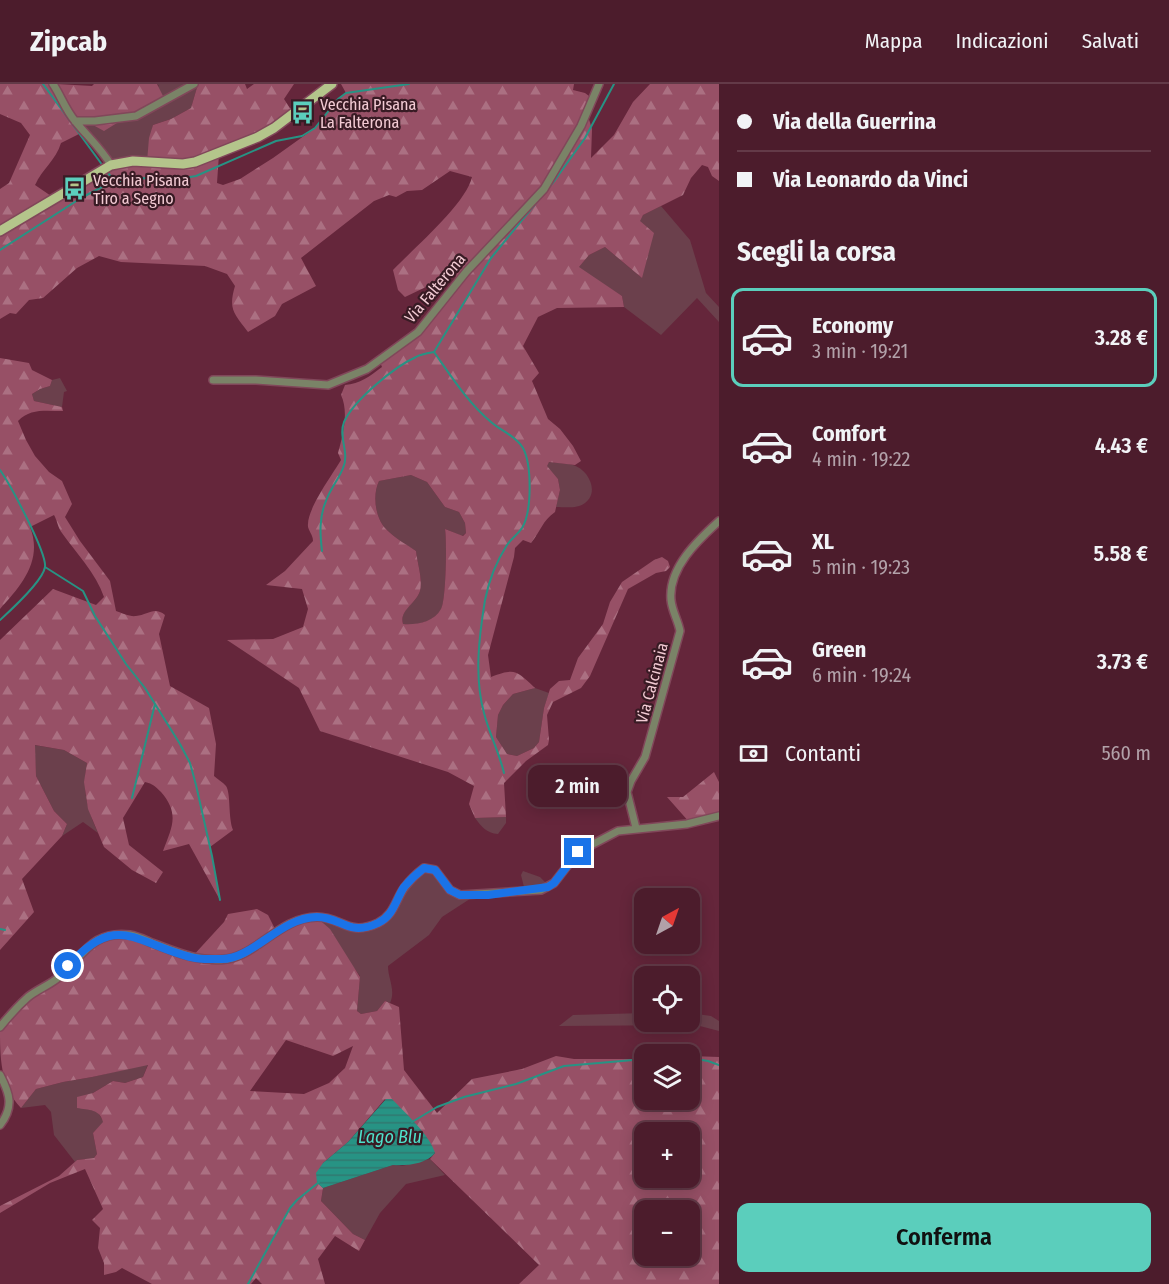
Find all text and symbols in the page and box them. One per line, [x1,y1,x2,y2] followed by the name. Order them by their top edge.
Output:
[30,25,107,58] text: Zipcab
[865,28,922,54] text: Mappa
[955,28,1049,54] text: Indicazioni
[1082,28,1139,54] text: Salvati
[320,95,416,132] place label: Vecchia Pisana La Falterona
[289,100,315,126] bus stop icon: Vecchia Pisana La Falterona
[773,108,936,135] text: Via della Guerrina
[773,166,968,193] text: Via Leonardo da Vinci
[93,171,189,208] place label: Vecchia Pisana Tiro a Segno
[62,176,88,202] bus stop icon: Vecchia Pisana Tiro a Segno
[737,236,896,268] text: Scegli la corsa
[401,249,470,326] street label: Via Falterona
[740,311,794,365] icon: car
[812,312,893,339] text: Economy
[1095,324,1148,351] text: 3.28 €
[812,339,908,363] text: 3 min · 19:21
[740,419,794,473] icon: car
[812,420,886,447] text: Comfort
[1095,432,1148,459] text: 4.43 €
[812,447,910,471] text: 4 min · 19:22
[740,527,794,581] icon: car
[812,528,834,555] text: XL
[1094,540,1148,567] text: 5.58 €
[812,555,910,579] text: 5 min · 19:23
[740,635,794,689] icon: car
[812,636,866,663] text: Green
[632,640,672,725] street label: Via Calcinaia
[1097,648,1148,675] text: 3.73 €
[812,663,911,687] text: 6 min · 19:24
[737,737,770,770] icon: cash
[785,740,861,767] text: Contanti
[1101,741,1151,765] text: 560 m
[528,765,628,807] callout: 2 min
[555,774,600,798] text: 2 min
[564,838,591,865] route end
[634,888,700,954] north arrow
[634,888,700,1266] map controls
[54,952,81,979] route start
[634,966,700,1032] button: locate
[634,1044,700,1110] button: layers
[634,1122,700,1188] button: +
[358,1126,422,1148] water label: Lago Blu
[634,1200,700,1266] button: −
[737,1203,1151,1272] button: Conferma

